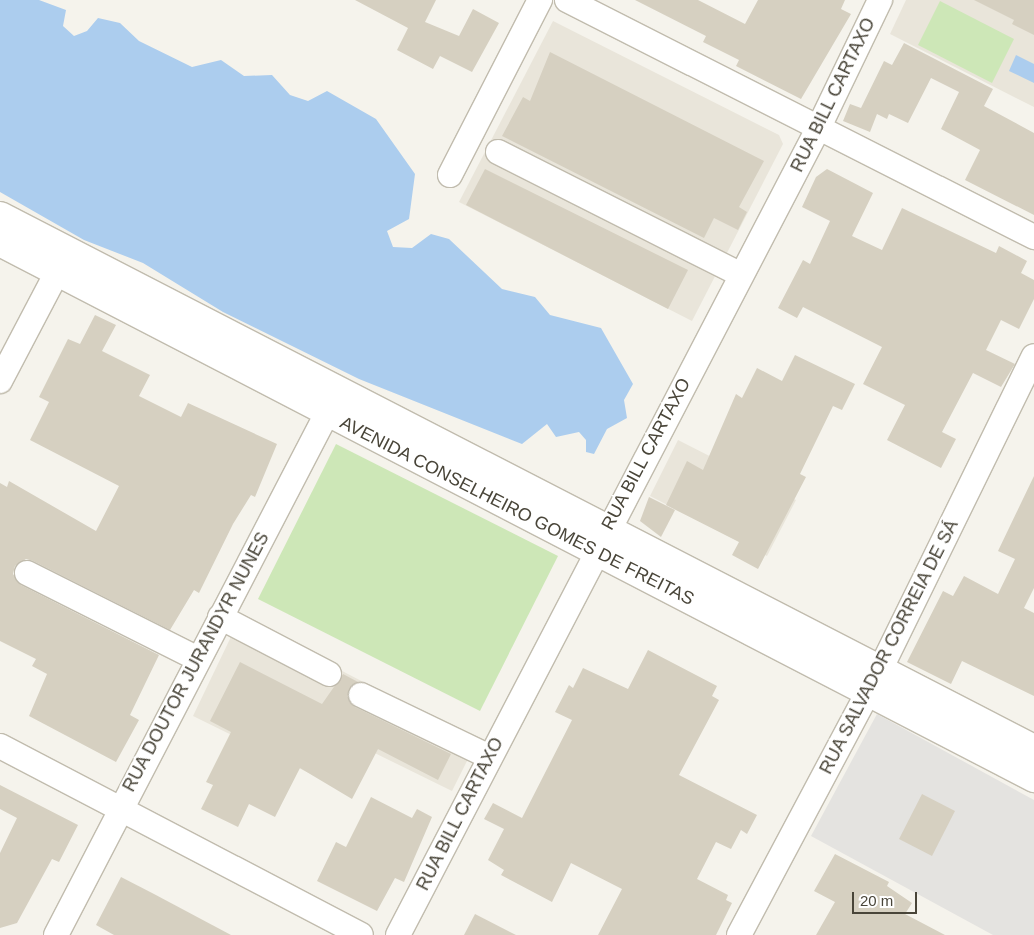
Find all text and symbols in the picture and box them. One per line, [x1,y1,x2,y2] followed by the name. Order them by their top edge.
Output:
[786,14,880,176] street label: RUA BILL CARTAXO
[596,374,696,534] street label: RUA BILL CARTAXO
[336,412,698,610] street label: AVENIDA CONSELHEIRO GOMES DE FREITAS
[815,515,963,779] street label: RUA SALVADOR CORREIA DE SÁ
[118,528,274,796] street label: RUA DOUTOR JURANDYR NUNES
[412,733,508,895] street label: RUA BILL CARTAXO
[854,882,919,914] scale bar
[860,892,893,909] text: 20 m

